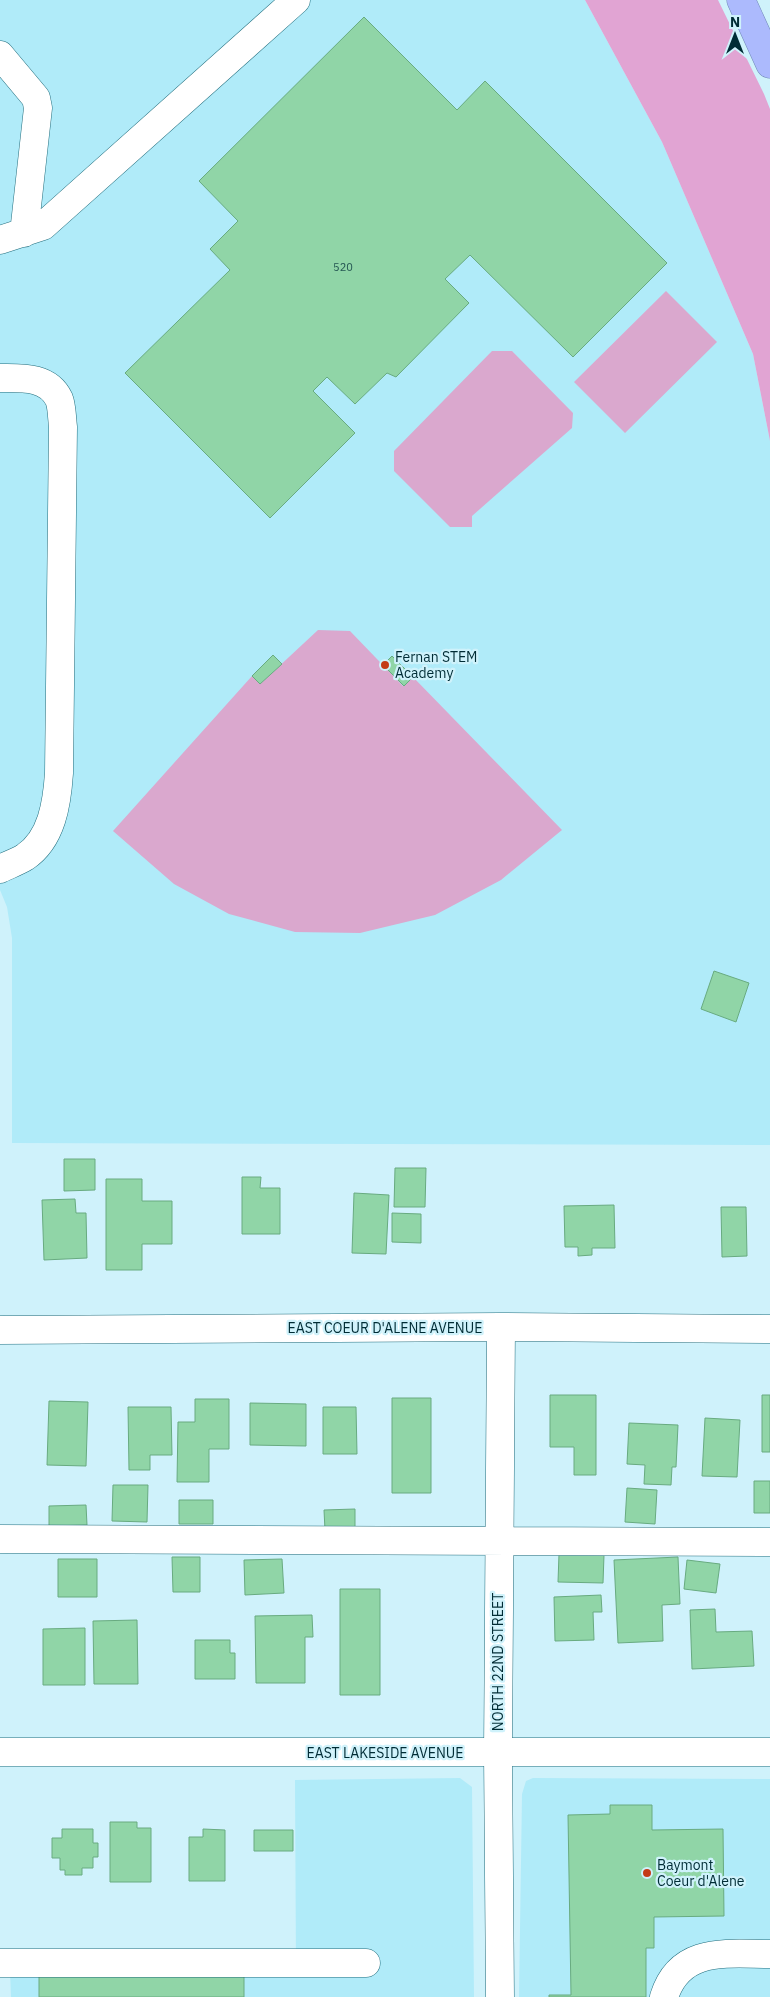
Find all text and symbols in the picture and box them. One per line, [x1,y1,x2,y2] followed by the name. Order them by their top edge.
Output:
[710,10,760,60] north arrow
[730,13,740,31] text: N
[333,260,353,274] house number: 520
[395,648,477,682] place label: Fernan STEM Academy
[379,659,391,671] marker: Fernan STEM Academy
[288,1319,482,1337] street label: EAST COEUR D'ALENE AVENUE
[489,1593,507,1731] street label: NORTH 22ND STREET
[307,1744,463,1762] street label: EAST LAKESIDE AVENUE
[657,1856,745,1890] place label: Baymont Coeur d'Alene
[641,1867,653,1879] marker: Baymont Coeur d'Alene

